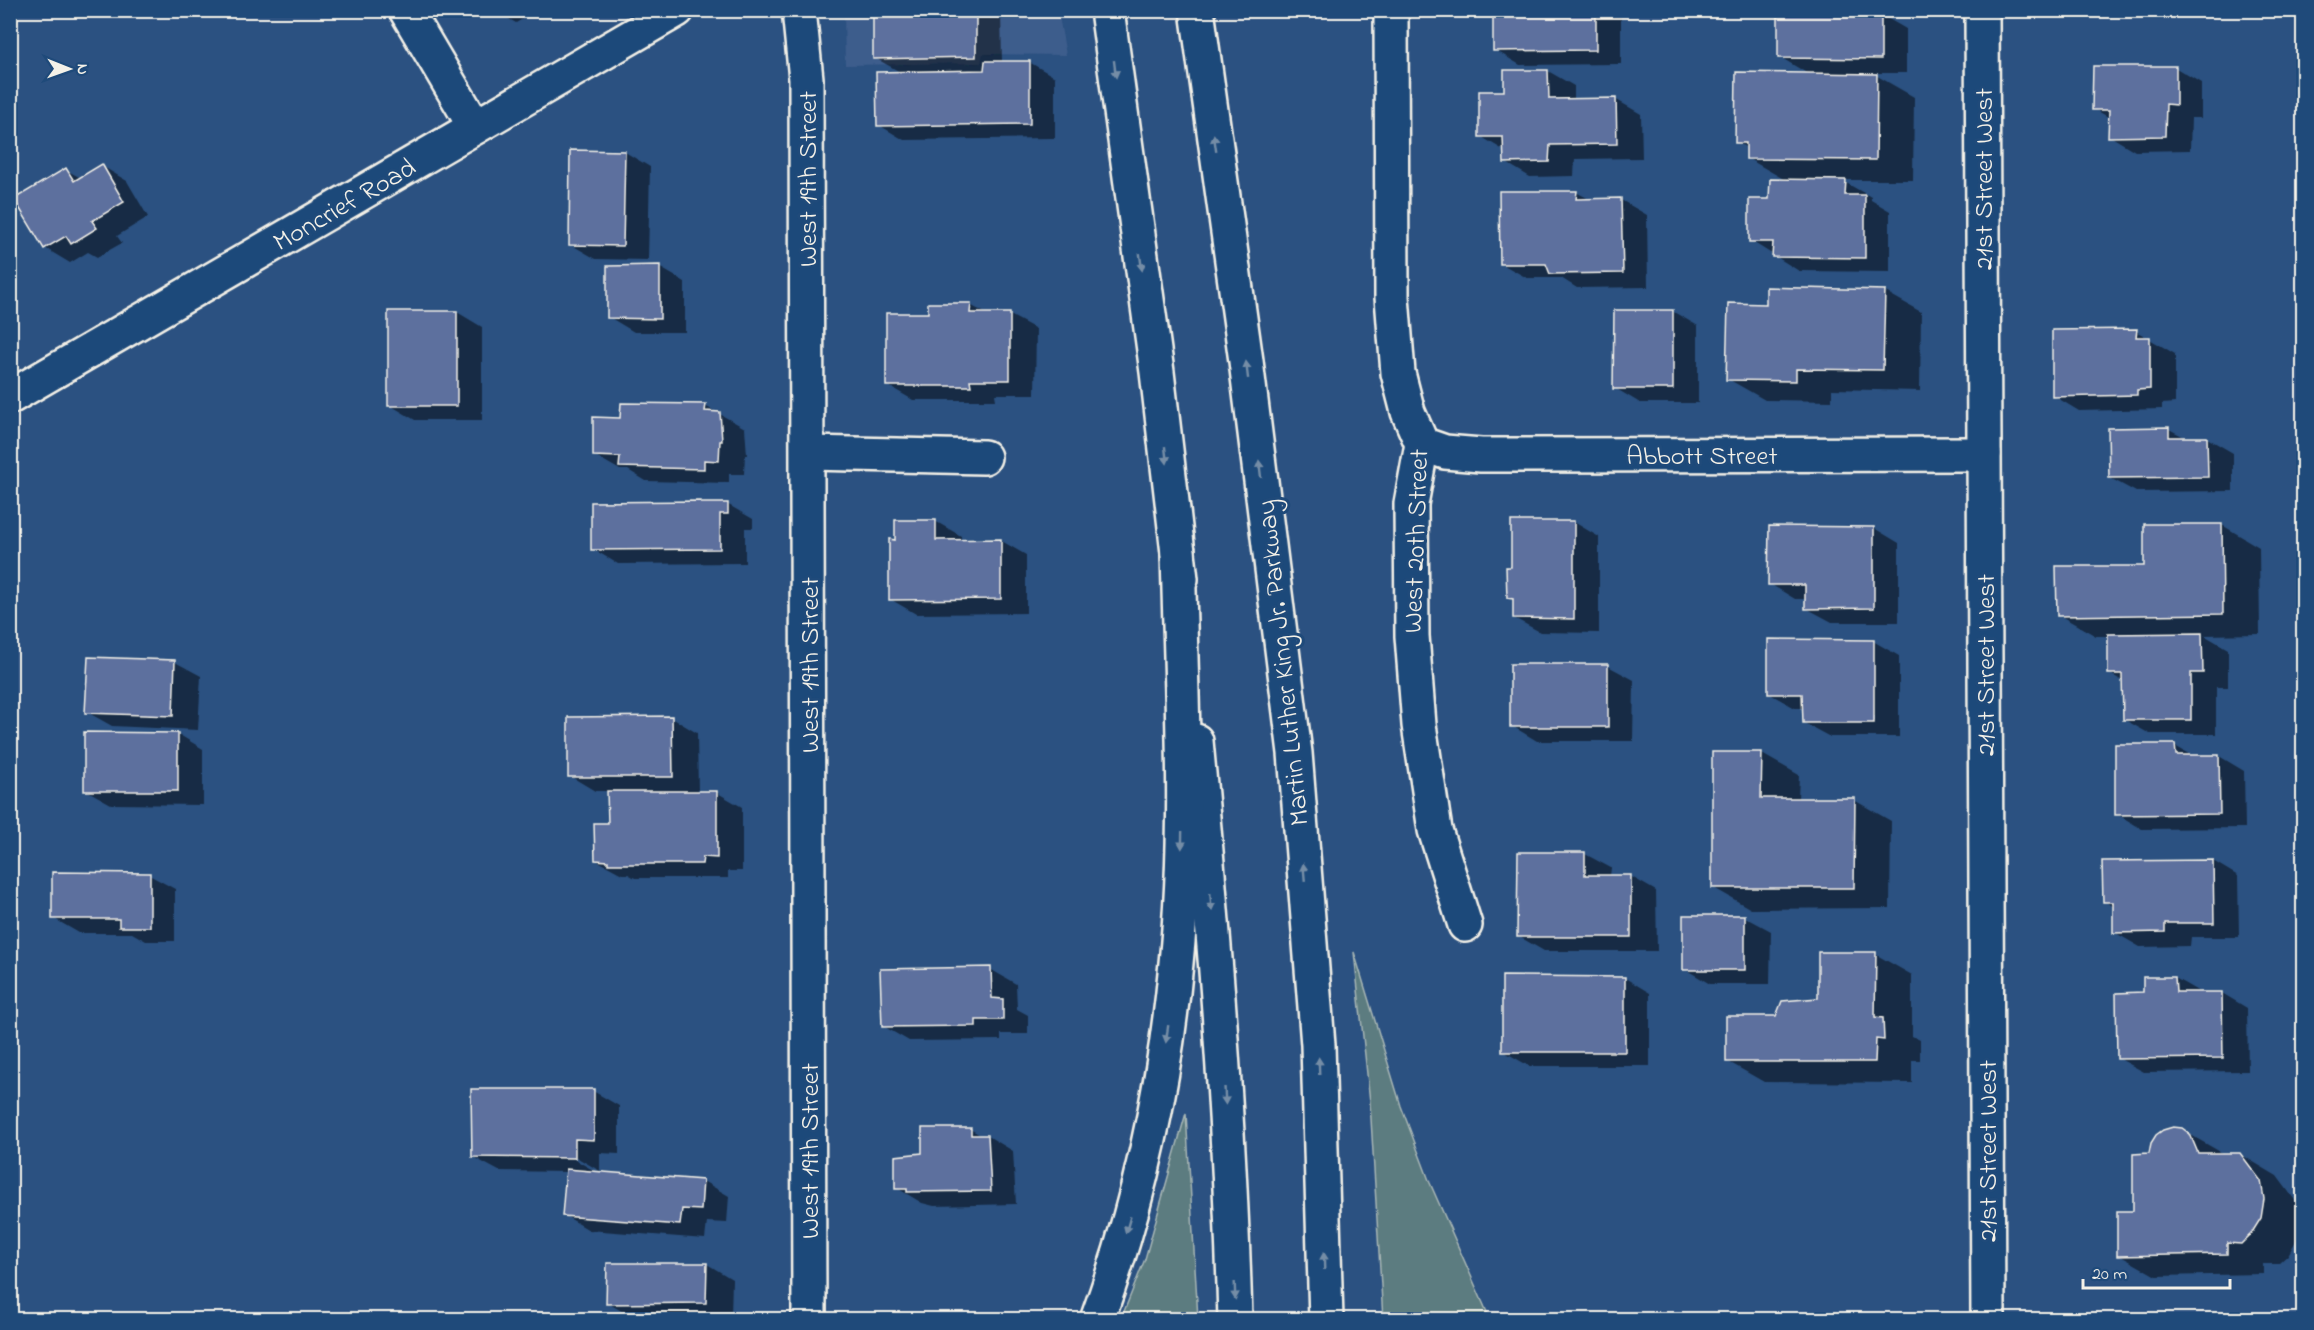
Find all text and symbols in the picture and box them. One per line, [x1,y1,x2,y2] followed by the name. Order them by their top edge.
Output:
[39,39,99,99] north arrow
[1110,59,1120,78] one-way arrow
[70,64,94,75] text: N
[1966,88,2005,270] street label: 21st Street West
[790,91,829,267] street label: West 19th Street
[1211,134,1220,153] one-way arrow
[267,150,424,263] street label: Moncrief Road
[1136,252,1145,271] one-way arrow
[1242,361,1252,380] one-way arrow
[1626,438,1778,477] street label: Abbott Street
[1162,446,1171,465] one-way arrow
[1395,448,1440,634] street label: West 20th Street
[1255,460,1264,479] one-way arrow
[1248,498,1321,828] street label: Martin Luther King Jr. Parkway
[1968,574,2007,756] street label: 21st Street West
[792,577,831,753] street label: West 19th Street
[1177,831,1187,850] one-way arrow
[1299,862,1309,881] one-way arrow
[1206,892,1216,911] one-way arrow
[1162,1025,1171,1044] one-way arrow
[1314,1057,1323,1076] one-way arrow
[1970,1060,2009,1242] street label: 21st Street West
[792,1063,831,1239] street label: West 19th Street
[1220,1087,1230,1106] one-way arrow
[1123,1217,1132,1235] one-way arrow
[1320,1252,1329,1271] one-way arrow
[2083,1252,2230,1290] scale bar
[2092,1262,2127,1288] text: 20 m
[1230,1282,1239,1301] one-way arrow

